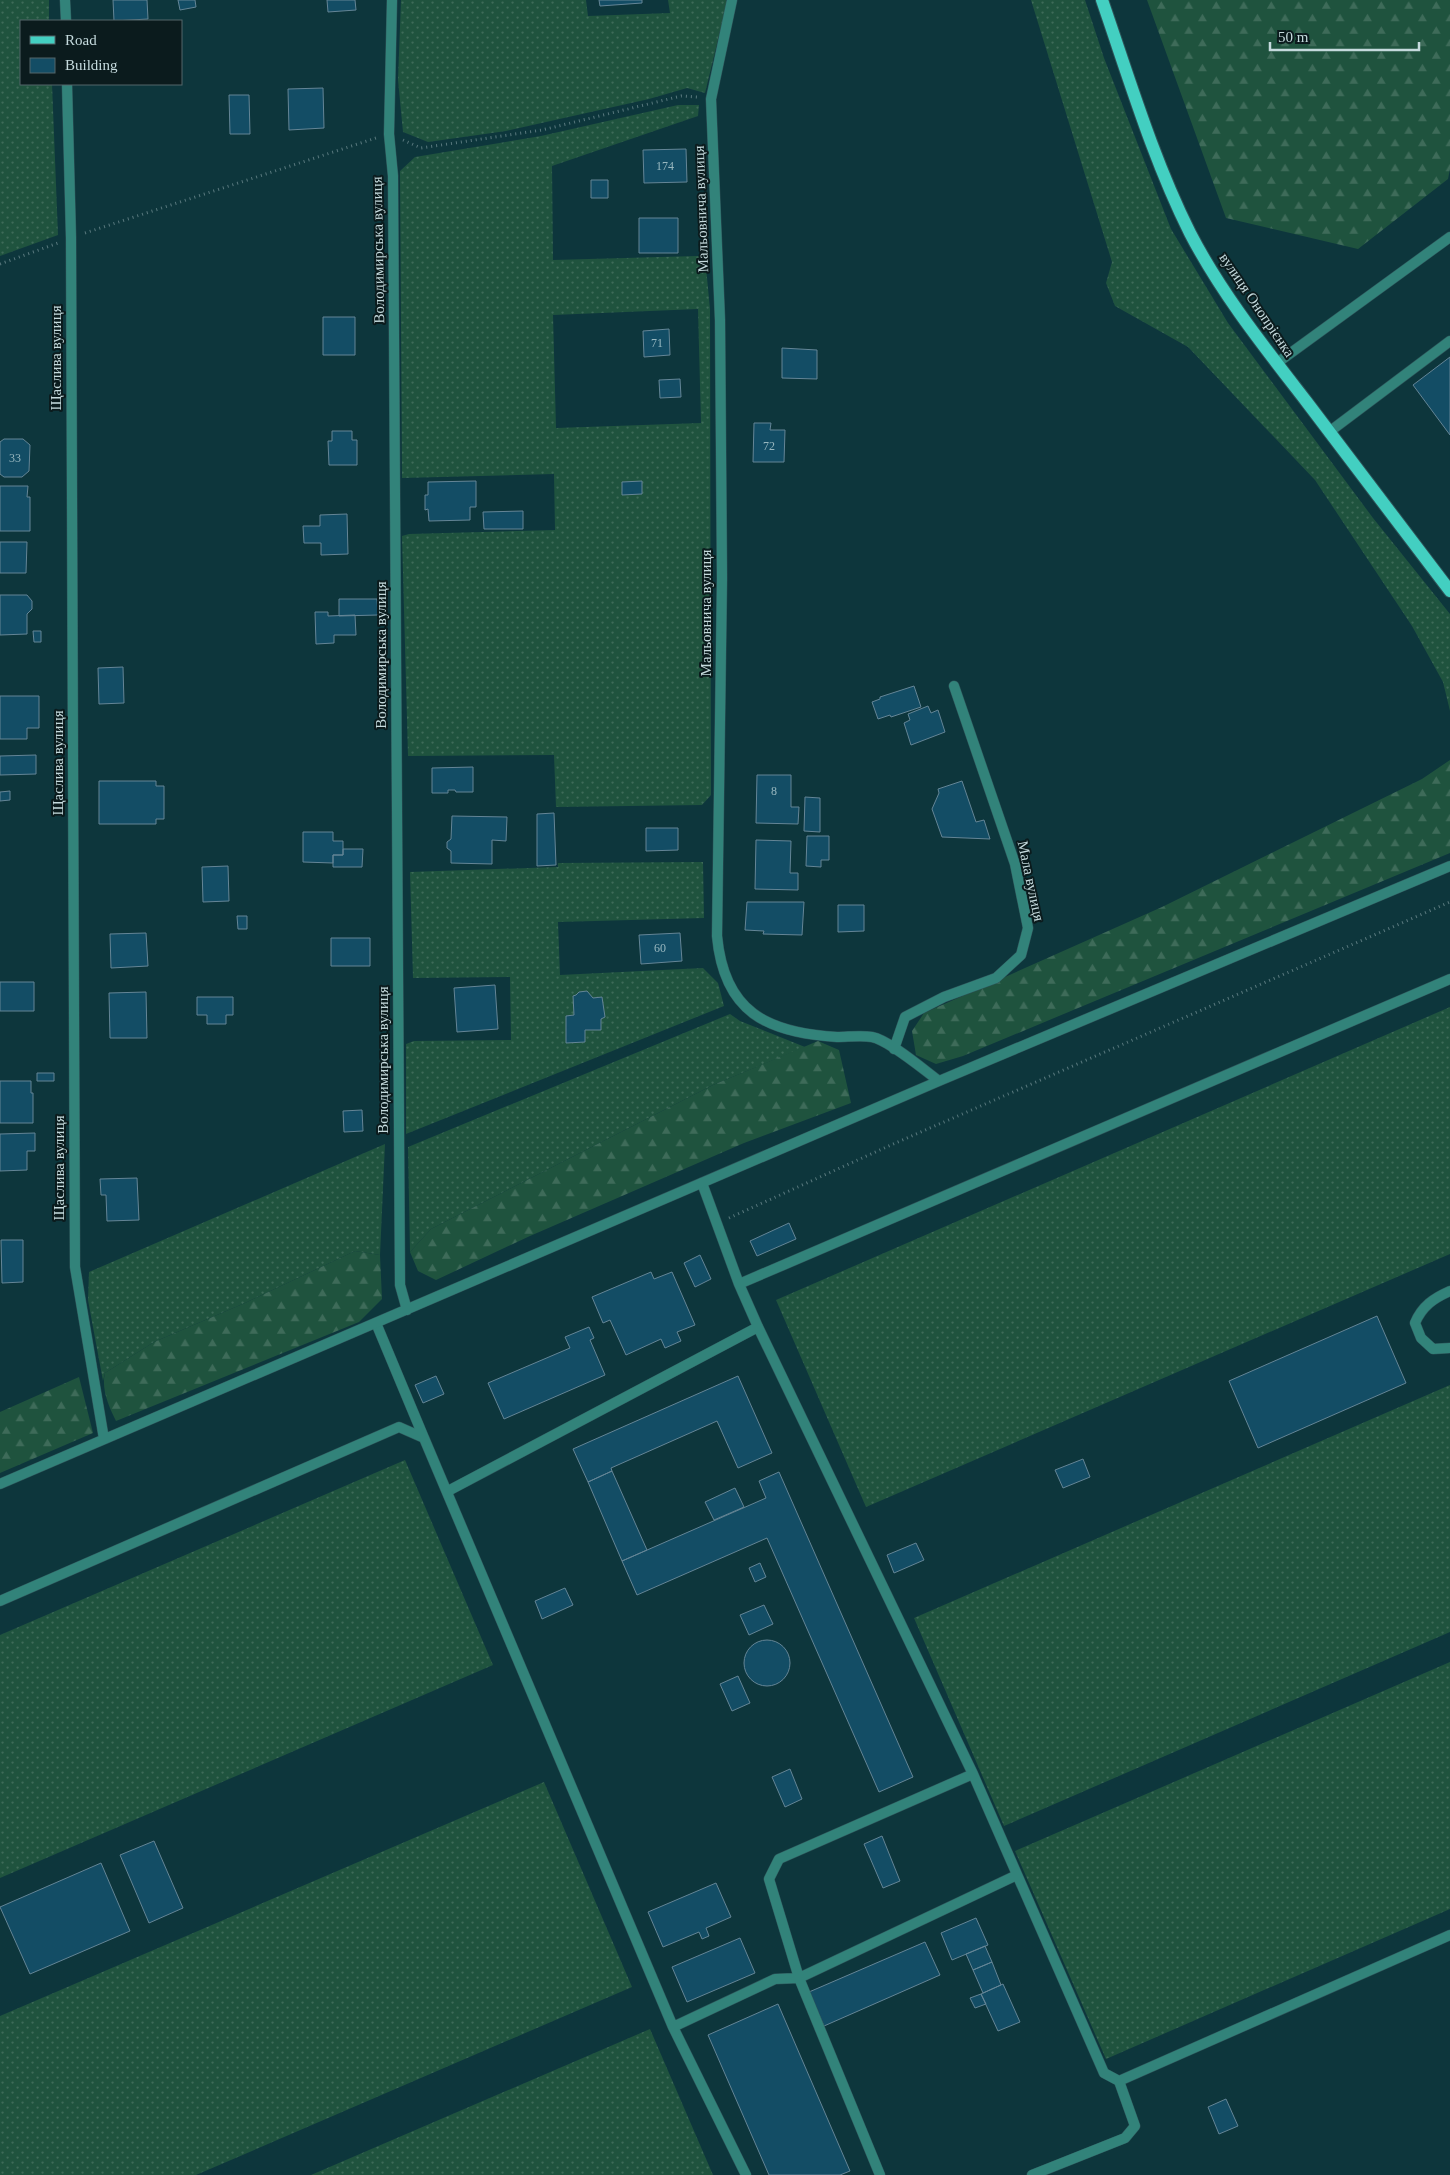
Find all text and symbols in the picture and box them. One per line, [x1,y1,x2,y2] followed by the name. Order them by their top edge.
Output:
[20,20,182,85] legend
[1270,20,1419,52] scale bar
[1278,29,1309,45] text: 50 m
[65,32,97,48] text: Road
[65,57,118,73] text: Building
[691,145,711,273] street label: Мальовнича вулиця
[656,159,674,173] house number: 174
[369,176,387,324] street label: Володимирська вулиця
[1216,250,1298,360] street label: вулиця Онопрієнка
[48,305,64,411] street label: Щаслива вулиця
[651,336,663,350] house number: 71
[763,439,775,453] house number: 72
[9,451,21,465] house number: 33
[698,549,714,676] street label: Мальовнича вулиця
[373,581,389,729] street label: Володимирська вулиця
[50,710,66,816] street label: Щаслива вулиця
[771,784,777,798] house number: 8
[1015,839,1047,923] street label: Мала вулиця
[654,941,666,955] house number: 60
[375,986,391,1134] street label: Володимирська вулиця
[51,1115,67,1221] street label: Щаслива вулиця

